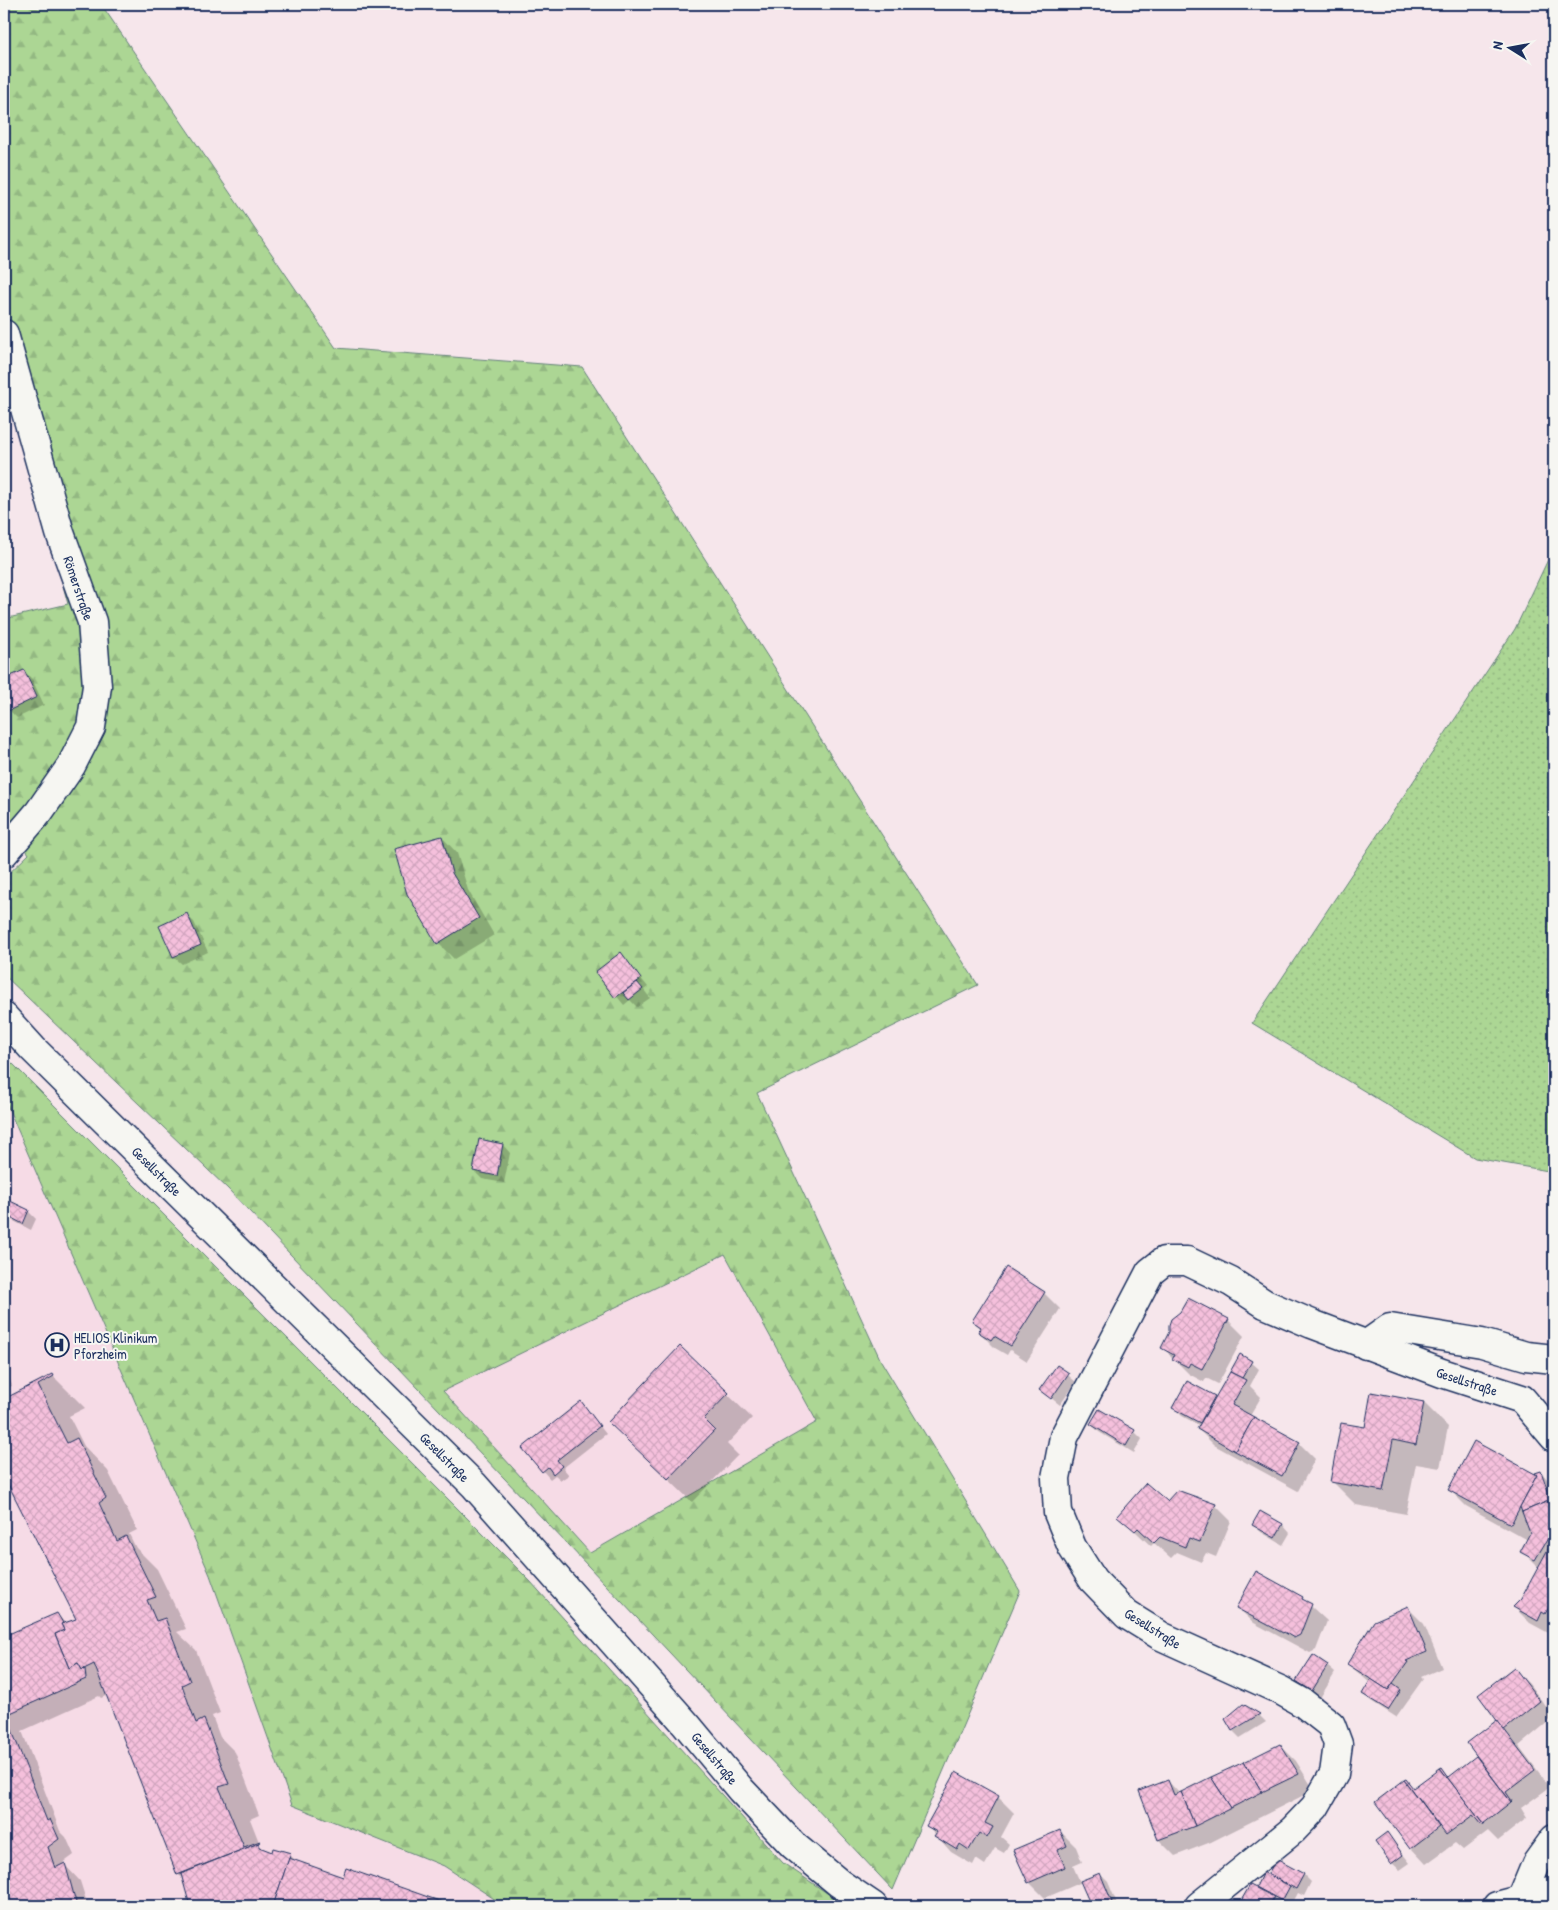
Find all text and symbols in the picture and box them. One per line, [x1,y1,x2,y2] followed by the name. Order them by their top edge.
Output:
[1486,22,1536,72] north arrow
[1487,39,1507,51] text: N
[58,553,99,623] street label: Römerstraße
[127,1142,186,1201] street label: Gesellstraße
[74,1328,157,1363] place label: HELIOS Klinikum Pforzheim
[44,1332,70,1358] hospital icon: HELIOS Klinikum Pforzheim
[1434,1362,1500,1401] street label: Gesellstraße
[415,1428,474,1487] street label: Gesellstraße
[1121,1603,1185,1654] street label: Gesellstraße
[687,1728,743,1789] street label: Gesellstraße

